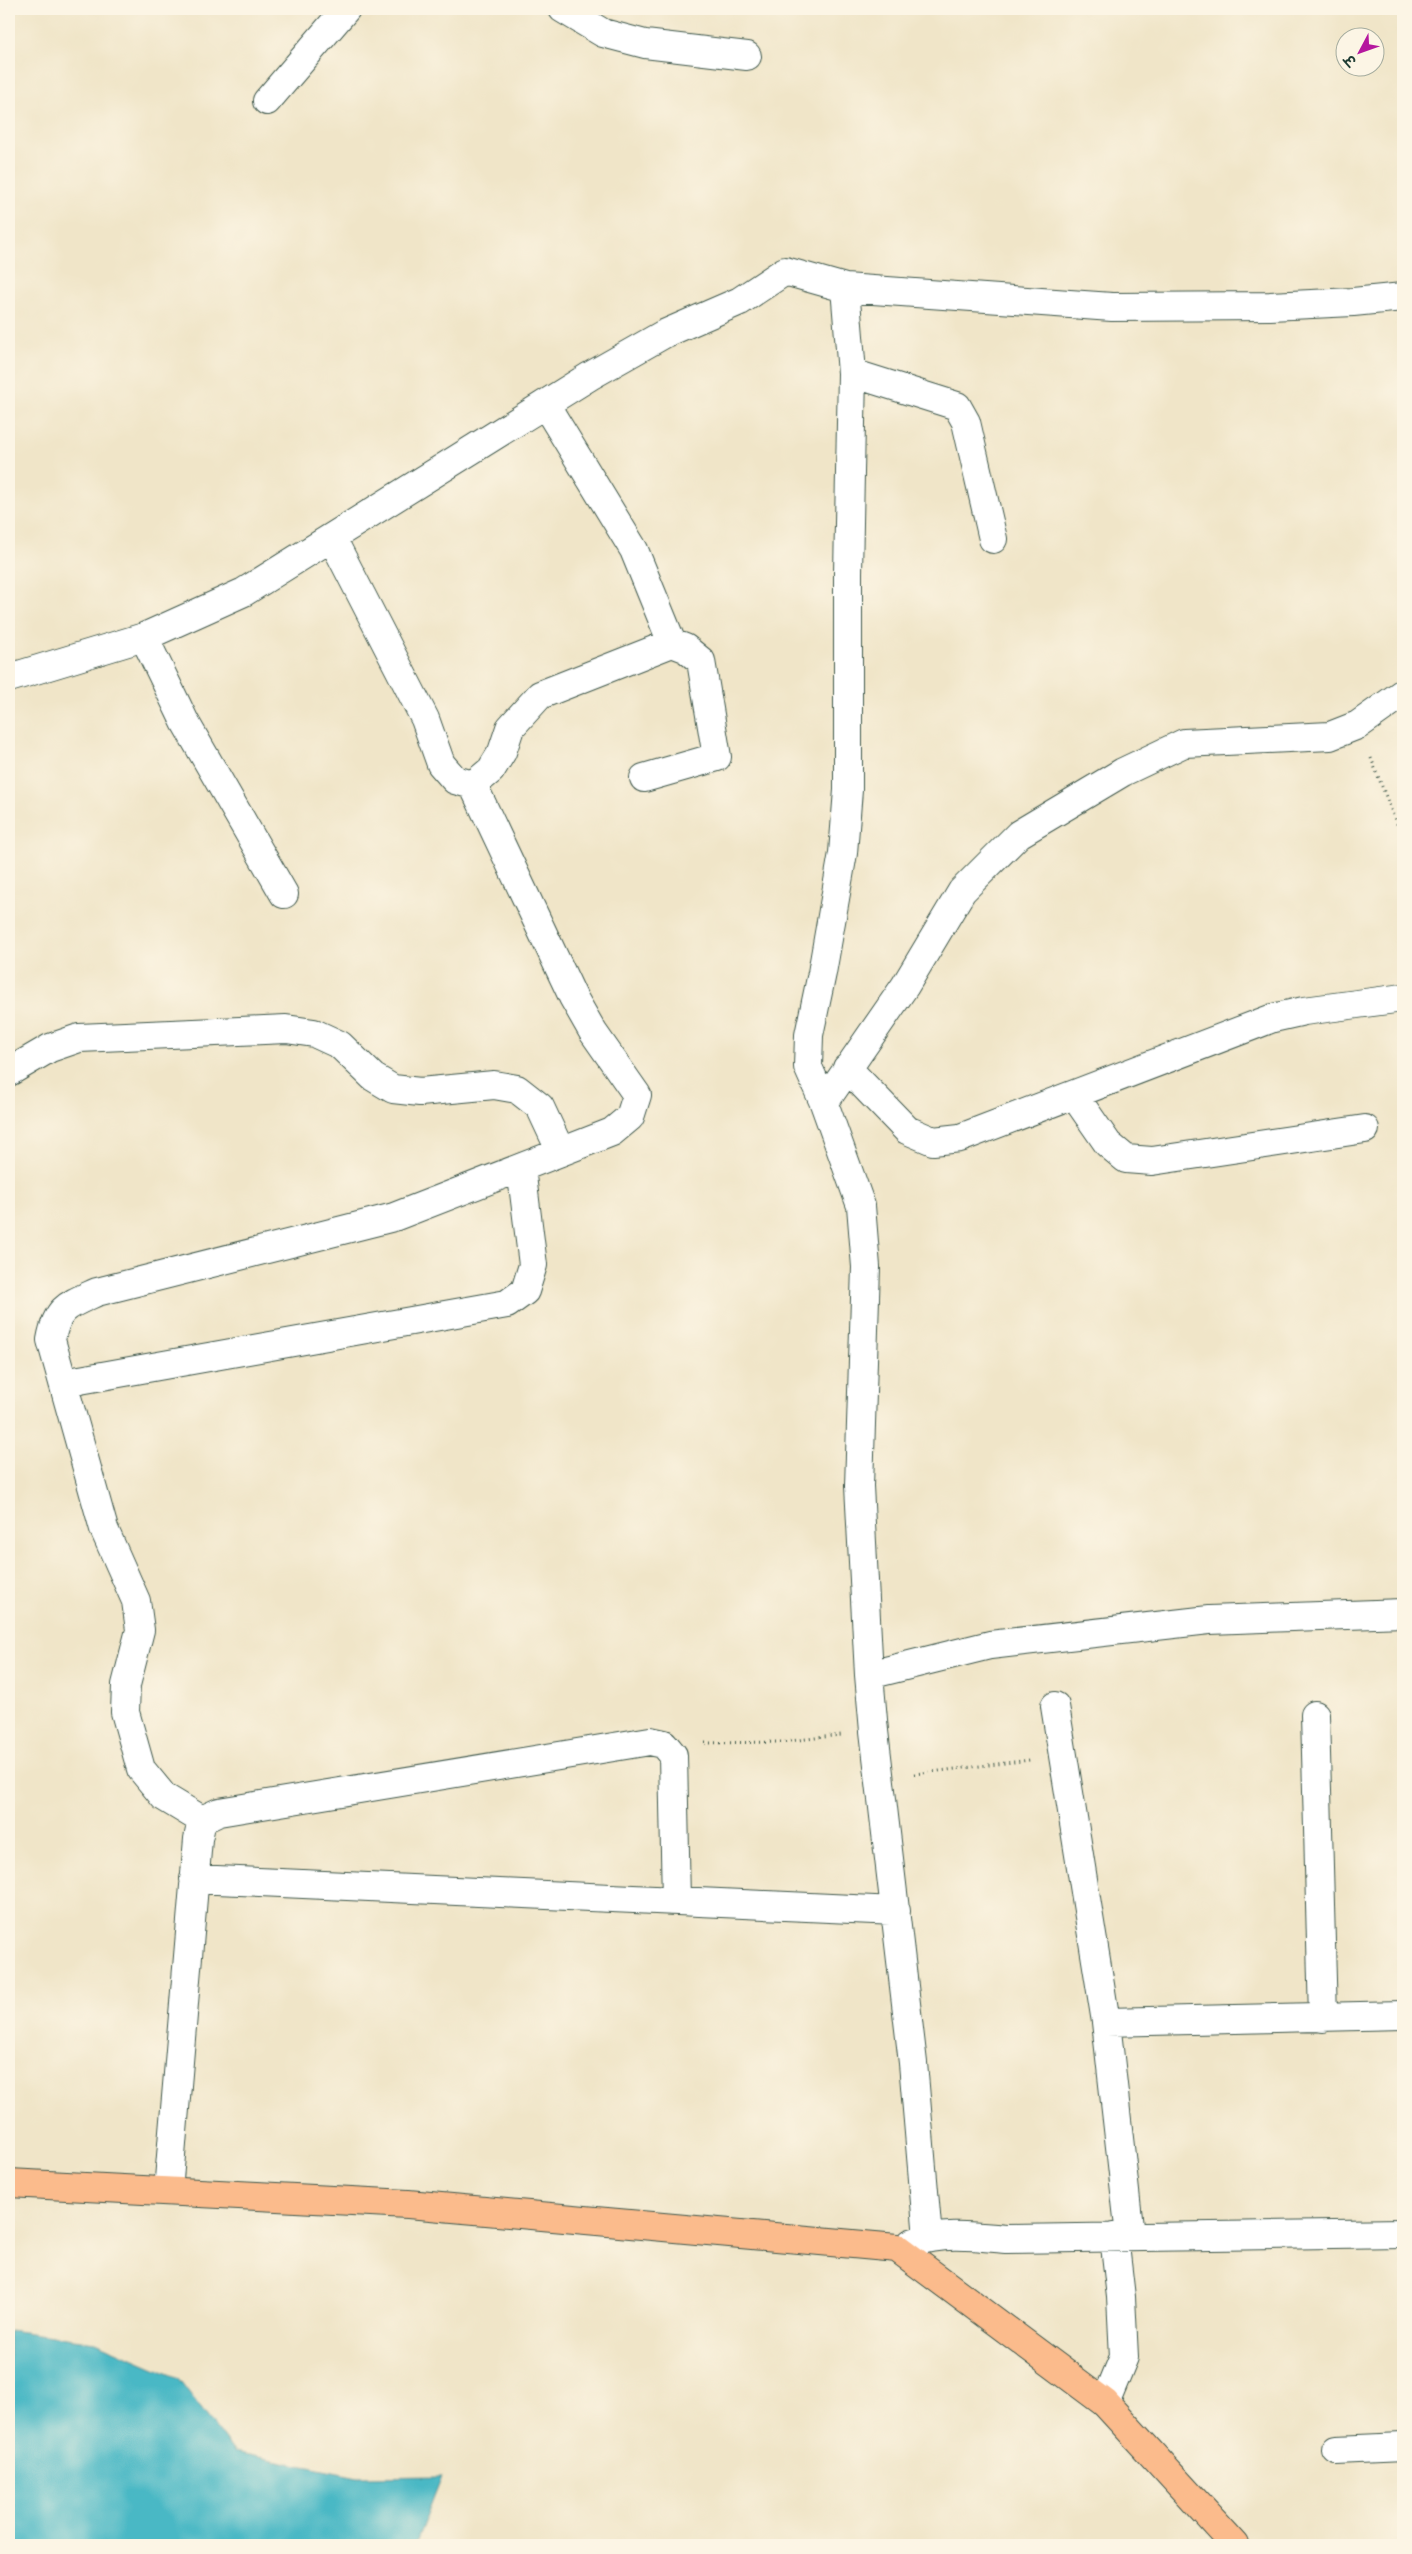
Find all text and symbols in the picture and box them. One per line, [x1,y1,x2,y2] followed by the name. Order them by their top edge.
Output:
[1334,28,1384,78] north arrow
[1337,47,1364,73] text: उ

